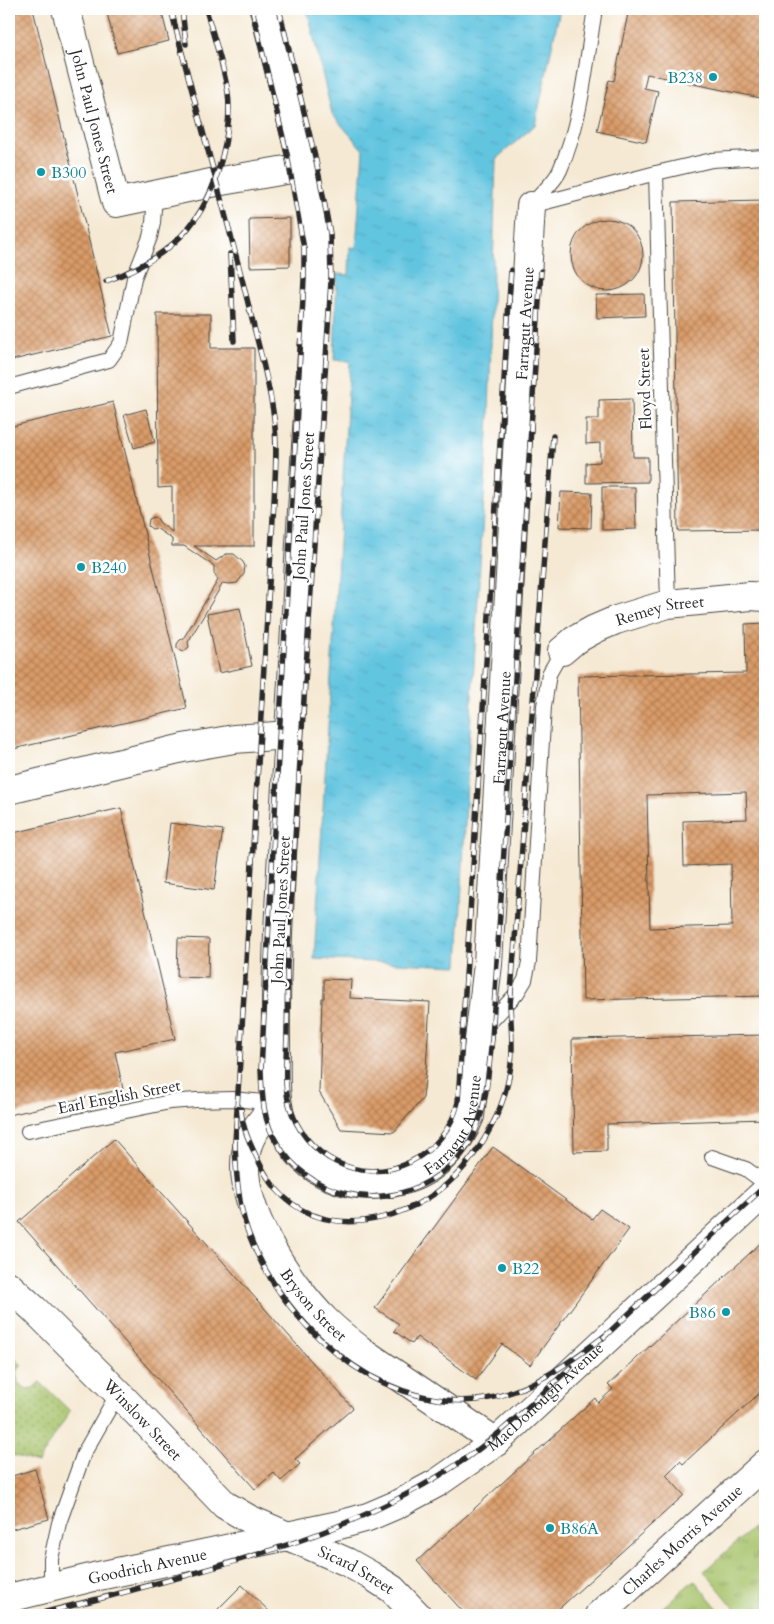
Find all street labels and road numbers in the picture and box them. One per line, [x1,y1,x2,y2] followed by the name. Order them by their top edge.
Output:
[64,45,123,196] street label: John Paul Jones Street
[511,266,540,381] street label: Farragut Avenue
[633,348,657,430] street label: Floyd Street
[288,431,320,583] street label: John Paul Jones Street
[613,591,705,631] street label: Remey Street
[488,670,517,785] street label: Farragut Avenue
[266,835,296,987] street label: John Paul Jones Street
[56,1074,182,1120] street label: Earl English Street
[420,1074,487,1181] street label: Farragut Avenue
[275,1264,351,1347] street label: Bryson Street
[483,1337,609,1457] street label: MacDonough Avenue
[97,1374,187,1465] street label: Winslow Street
[617,1480,748,1601] street label: Charles Morris Avenue
[314,1541,398,1600] street label: Sicard Street
[86,1543,209,1590] street label: Goodrich Avenue

